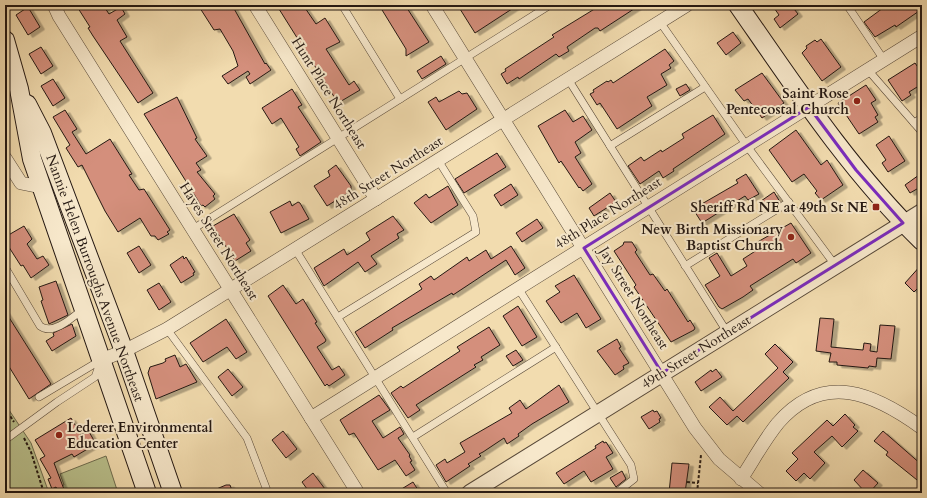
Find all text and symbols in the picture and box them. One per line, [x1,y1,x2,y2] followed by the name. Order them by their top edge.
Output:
[287,34,371,153] street label: Hunt Place Northeast
[726,84,849,119] place label: Saint Rose Pentecostal Church
[852,96,862,106] marker: Saint Rose Pentecostal Church
[330,131,447,214] street label: 48th Street Northeast
[41,152,149,405] street label: Nannie Helen Burroughs Avenue Northeast
[551,172,666,254] street label: 48th Place Northeast
[175,178,263,304] street label: Hayes Street Northeast
[691,198,868,217] place label: Sheriff Rd NE at 49th St NE
[871,202,881,212] marker: Sheriff Rd NE at 49th St NE
[641,220,783,255] place label: New Birth Missionary Baptist Church
[786,232,796,242] marker: New Birth Missionary Baptist Church
[594,241,674,353] street label: Jay Street Northeast
[638,310,755,393] street label: 49th Street Northeast
[67,418,213,453] place label: Lederer Environmental Education Center
[54,430,64,440] marker: Lederer Environmental Education Center

